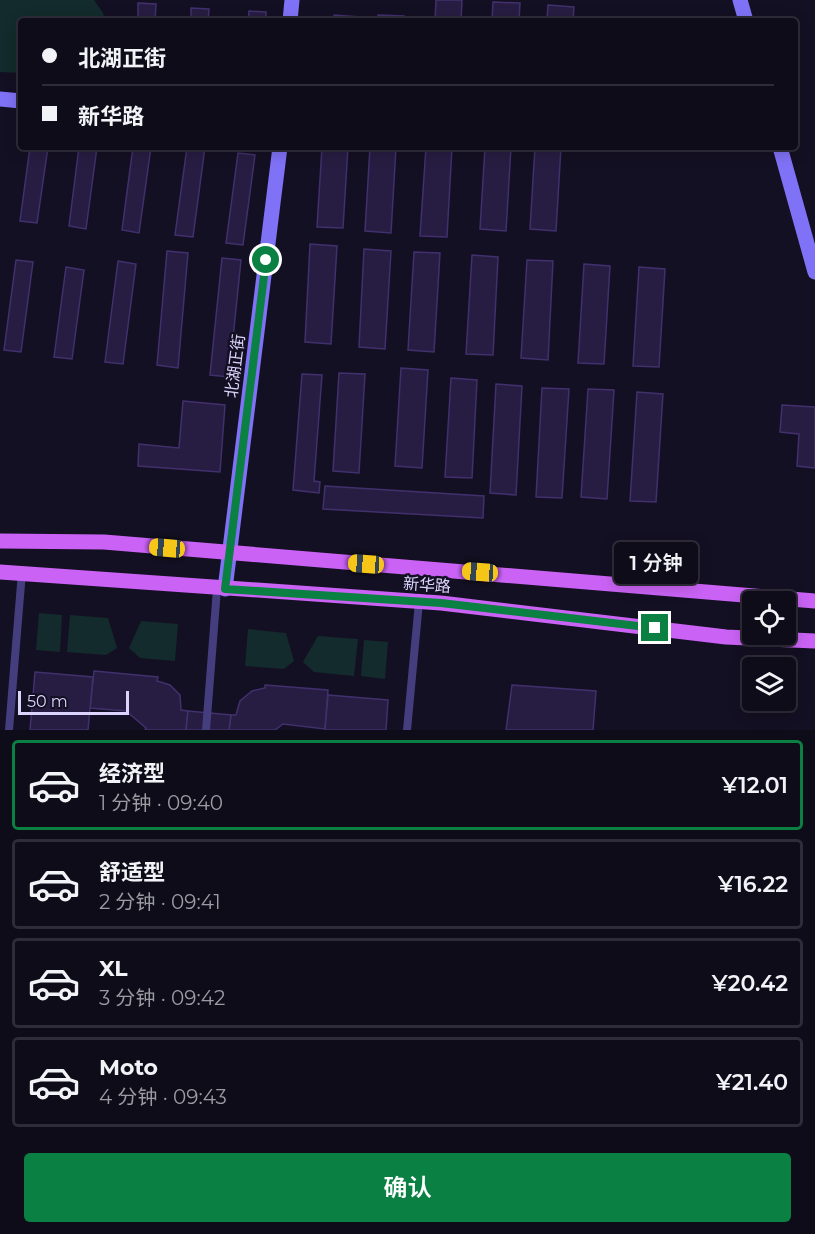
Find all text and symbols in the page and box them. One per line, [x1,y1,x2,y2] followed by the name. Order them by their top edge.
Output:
[78,45,166,72] text: 北湖正街
[78,103,144,130] text: 新华路
[252,246,279,273] route start
[222,333,248,399] street label: 北湖正街
[148,537,186,559] car
[613,541,697,583] callout: 1 分钟
[629,551,683,575] text: 1 分钟
[347,554,385,574] car
[461,562,499,582] car
[402,574,452,596] street label: 新华路
[742,591,796,711] map controls
[742,591,796,645] button: locate
[641,614,668,641] route end
[742,657,796,711] button: layers
[18,688,129,716] scale bar
[27,692,68,711] text: 50 m
[27,758,81,812] icon: car
[99,760,165,787] text: 经济型
[722,772,788,799] text: ¥12.01
[99,791,223,815] text: 1 分钟 · 09:40
[27,857,81,911] icon: car
[99,859,165,886] text: 舒适型
[718,871,788,898] text: ¥16.22
[99,890,221,914] text: 2 分钟 · 09:41
[99,955,128,982] text: XL
[27,956,81,1010] icon: car
[712,970,788,997] text: ¥20.42
[99,986,225,1010] text: 3 分钟 · 09:42
[99,1054,158,1081] text: Moto
[27,1055,81,1109] icon: car
[716,1069,788,1096] text: ¥21.40
[99,1085,227,1109] text: 4 分钟 · 09:43
[24,1153,791,1222] button: 确认

